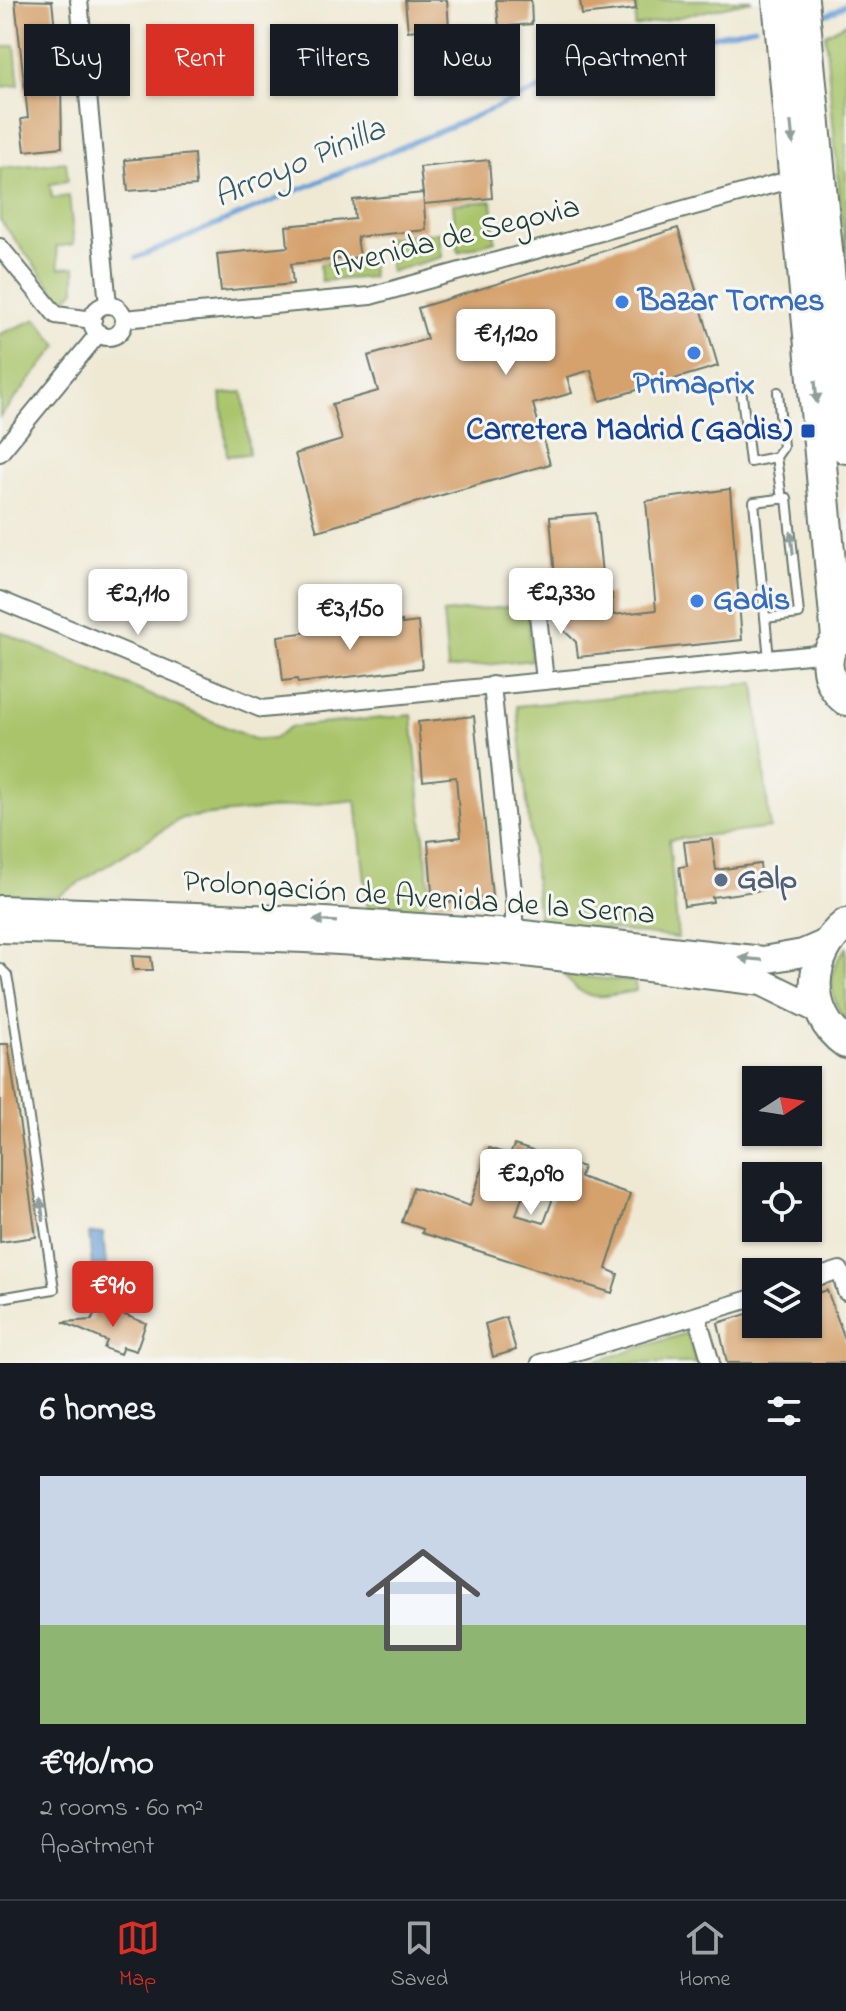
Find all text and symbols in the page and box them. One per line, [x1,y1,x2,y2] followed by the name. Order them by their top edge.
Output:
[24,24,130,96] chip: Buy
[146,24,254,96] chip: Rent
[270,24,398,96] chip: Filters
[414,24,520,96] chip: New
[536,24,715,96] chip: Apartment
[206,105,394,223] water label: Arroyo Pinilla
[785,121,798,146] one-way arrow
[327,184,585,292] street label: Avenida de Segovia
[636,279,825,326] place label: Bazar Tormes
[613,293,631,311] marker: Bazar Tormes
[441,309,571,377] pin: €1,120
[474,316,538,354] text: €1,120
[685,344,703,362] marker: Primaprix
[633,362,755,409] place label: Primaprix
[810,380,823,405] one-way arrow
[466,408,793,455] place label: Carretera Madrid (Gadis)
[799,422,817,440] marker: Carretera Madrid (Gadis)
[785,530,798,555] one-way arrow
[496,568,626,636] pin: €2,330
[73,569,203,637] pin: €2,110
[527,575,595,613] text: €2,330
[106,576,170,614] text: €2,110
[713,578,790,625] place label: Gadis
[285,584,415,652] pin: €3,150
[316,591,384,629] text: €3,150
[688,592,706,610] marker: Gadis
[737,857,797,904] place label: Galp
[181,859,657,939] street label: Prolongación de Avenida de la Serna
[712,871,730,889] marker: Galp
[312,914,337,927] one-way arrow
[738,952,763,965] one-way arrow
[742,1066,822,1146] north arrow
[742,1066,822,1338] map controls
[466,1149,596,1217] pin: €2,090
[498,1156,564,1194] text: €2,090
[742,1162,822,1242] button: locate
[35,1197,48,1222] one-way arrow
[742,1258,822,1338] button: layers
[66,1261,160,1329] pin: €910
[90,1268,136,1306] text: €910
[40,1386,156,1436] text: 6 homes
[762,1389,806,1433] icon: filters
[351,1528,495,1672] icon: home
[40,1740,154,1790] text: €910/mo
[40,1790,204,1828] text: 2 rooms · 60 m²
[40,1828,154,1866] text: Apartment
[116,1916,160,1996] tab: Map
[391,1916,448,1996] tab: Saved
[679,1916,730,1996] tab: Home

